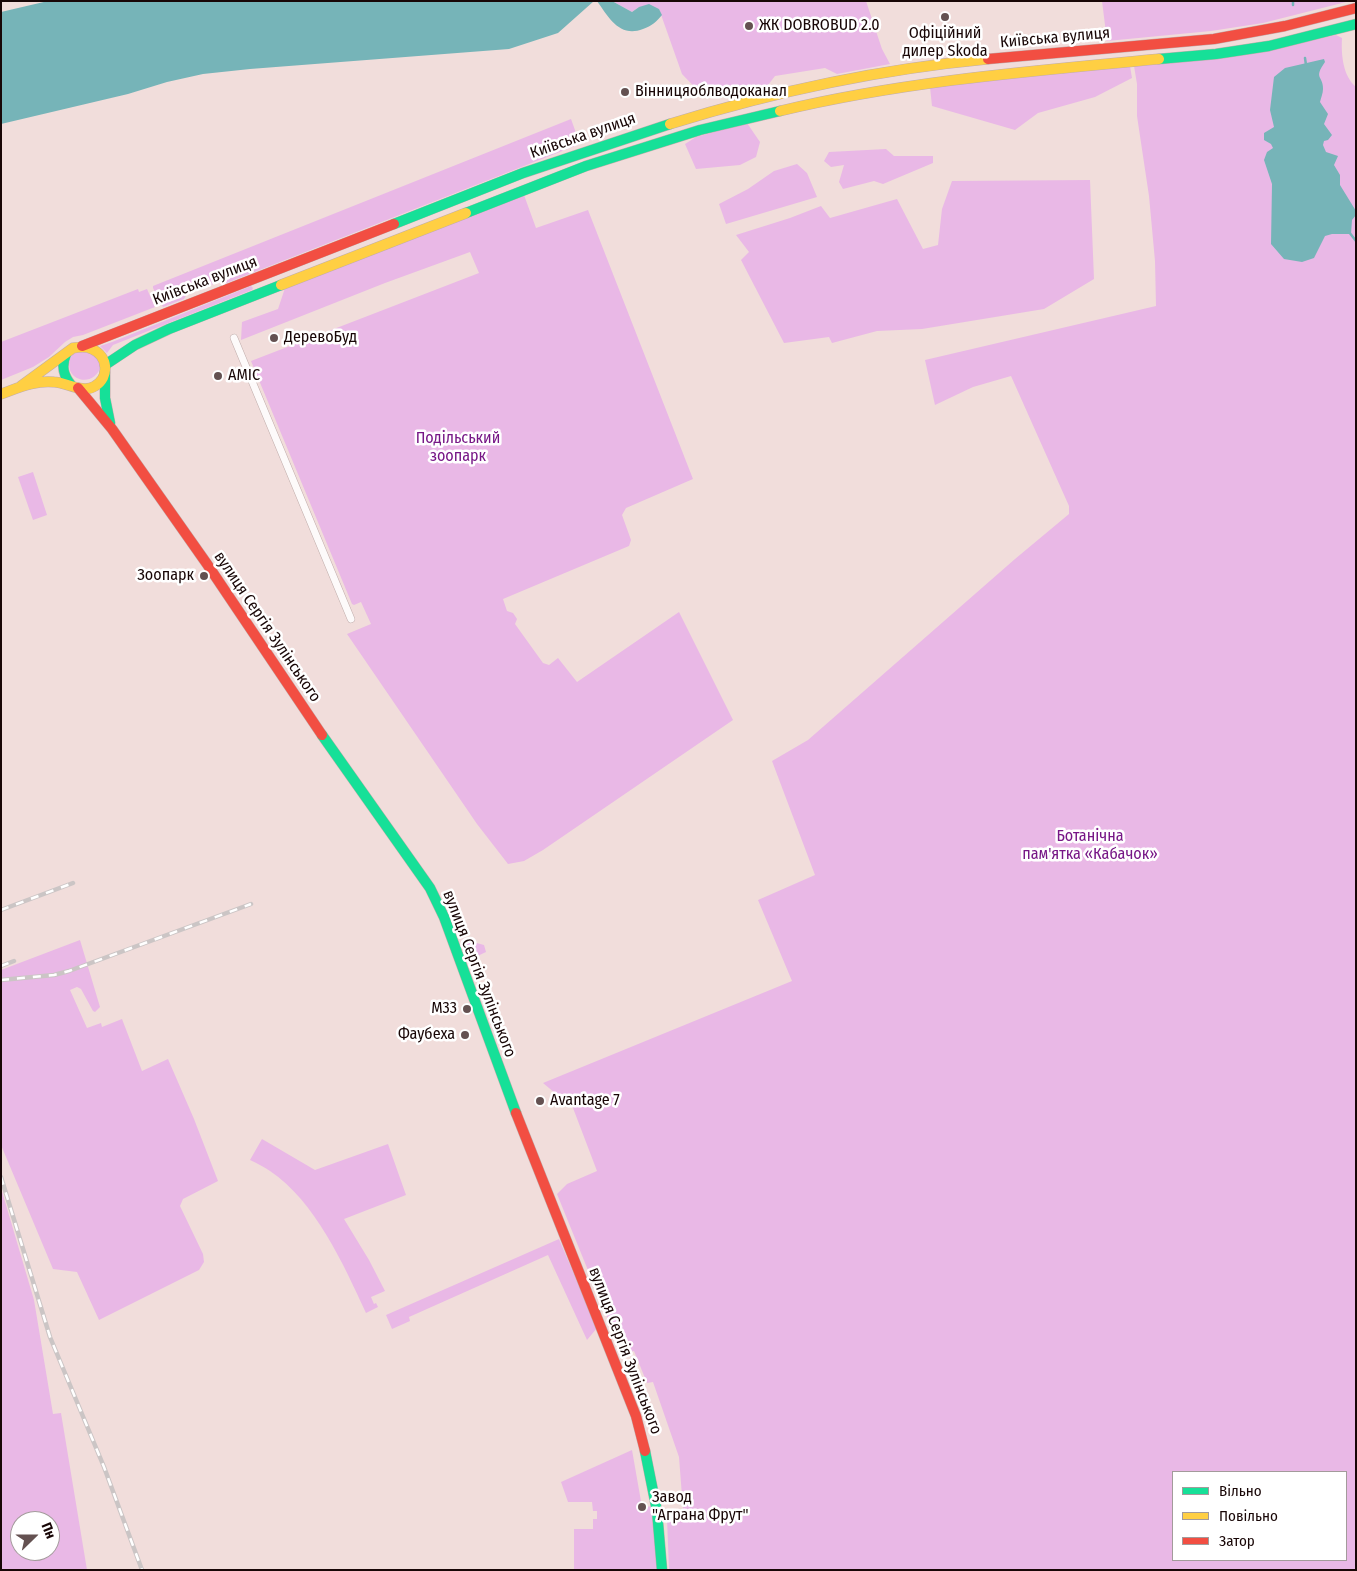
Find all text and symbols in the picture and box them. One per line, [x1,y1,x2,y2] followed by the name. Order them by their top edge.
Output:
[939,11,951,23] marker: Офіційний дилер Skoda
[759,16,880,36] place label: ЖК DOBROBUD 2.0
[743,20,755,32] marker: ЖК DOBROBUD 2.0
[902,24,988,62] place label: Офіційний дилер Skoda
[999,24,1111,52] street label: Київська вулиця
[635,82,787,102] place label: Вінницяоблводоканал
[619,86,631,98] marker: Вінницяоблводоканал
[528,109,638,163] street label: Київська вулиця
[150,252,260,310] street label: Київська вулиця
[284,328,357,348] place label: ДеревоБуд
[268,332,280,344] marker: ДеревоБуд
[228,366,260,386] place label: АМІС
[212,370,224,382] marker: АМІС
[416,429,500,467] park label: Подільський зоопарк
[209,548,325,706] street label: вулиця Сергія Зулінського
[137,566,194,586] place label: Зоопарк
[198,570,210,582] marker: Зоопарк
[1022,827,1158,865] park label: Ботанічна пам'ятка «Кабачок»
[438,888,520,1060] street label: вулиця Сергія Зулінського
[431,999,457,1019] place label: М33
[461,1003,473,1015] marker: М33
[398,1025,455,1045] place label: Фаубеха
[459,1029,471,1041] marker: Фаубеха
[550,1091,620,1111] place label: Avantage 7
[534,1095,546,1107] marker: Avantage 7
[584,1265,666,1437] street label: вулиця Сергія Зулінського
[1172,1471,1347,1561] legend
[1219,1482,1262,1500] text: Вільно
[652,1488,749,1526] place label: Завод "Аграна Фрут"
[636,1501,648,1513] marker: Завод "Аграна Фрут"
[1219,1507,1278,1525] text: Повільно
[10,1511,60,1561] north arrow
[38,1520,59,1541] text: Пн
[1219,1532,1255,1550] text: Затор

